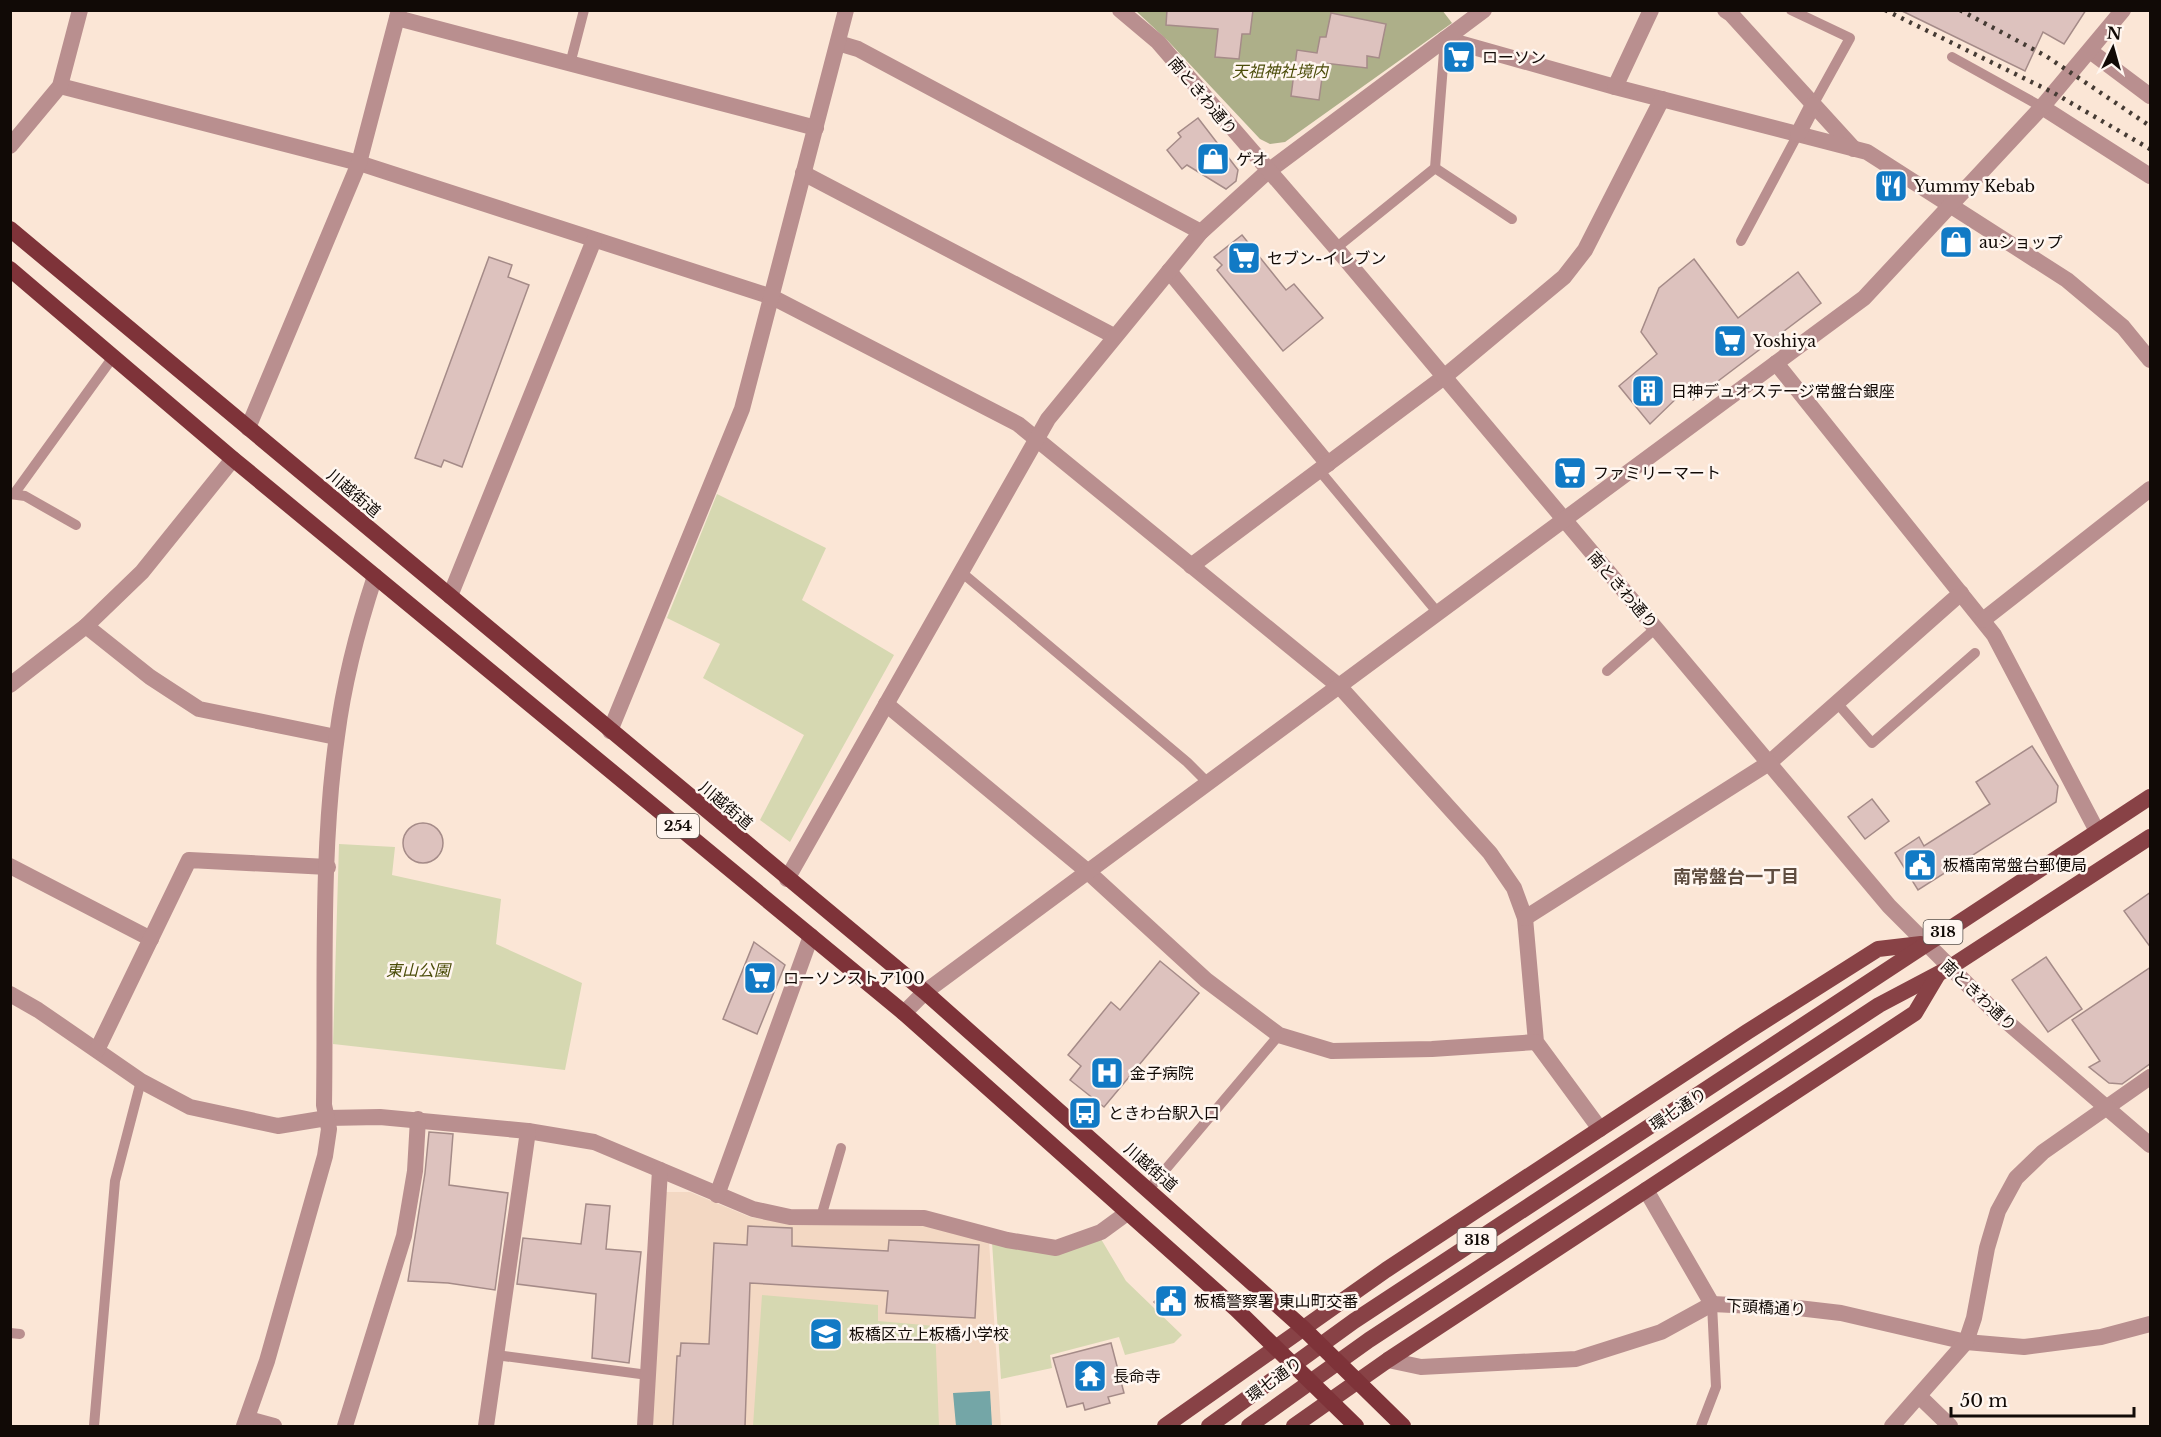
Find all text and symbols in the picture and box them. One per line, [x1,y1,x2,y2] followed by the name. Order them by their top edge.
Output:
[2083,18,2143,78] north arrow
[2106,22,2123,44] text: N
[1441,39,1477,75] supermarket icon: ローソン
[1482,47,1546,67] place label: ローソン
[1164,53,1242,139] street label: 南ときわ通り
[1232,61,1330,81] park label: 天祖神社境内
[1195,141,1231,177] shop icon: ゲオ
[1236,149,1268,169] place label: ゲオ
[1873,168,1909,204] restaurant icon: Yummy Kebab
[1913,176,2035,196] place label: Yummy Kebab
[1938,224,1974,260] shop icon: auショップ
[1979,232,2063,252] place label: auショップ
[1226,240,1262,276] supermarket icon: セブン-イレブン
[1267,248,1386,268] place label: セブン-イレブン
[1712,323,1748,359] supermarket icon: Yoshiya
[1752,331,1816,351] place label: Yoshiya
[1630,373,1666,409] building icon: 日神デュオステージ常盤台銀座
[1671,381,1895,401] place label: 日神デュオステージ常盤台銀座
[1552,455,1588,491] supermarket icon: ファミリーマート
[1593,463,1721,483] place label: ファミリーマート
[323,465,385,521] street label: 川越街道
[1584,547,1662,633] street label: 南ときわ通り
[695,777,757,833] street label: 川越街道
[657,814,699,838] road number: 254
[1902,847,1938,883] public building icon: 板橋南常盤台郵便局
[1943,855,2087,875] place label: 板橋南常盤台郵便局
[1673,866,1799,888] district label: 南常盤台一丁目
[1924,920,1962,944] road number: 318
[1937,955,2021,1035] street label: 南ときわ通り
[386,960,452,980] park label: 東山公園
[742,960,778,996] supermarket icon: ローソンストア100
[783,968,925,988] place label: ローソンストア100
[1089,1055,1125,1091] hospital icon: 金子病院
[1130,1063,1194,1083] place label: 金子病院
[1646,1083,1710,1135] street label: 環七通り
[1067,1095,1103,1131] bus stop icon: ときわ台駅入口
[1108,1103,1220,1123] place label: ときわ台駅入口
[1120,1138,1182,1196] street label: 川越街道
[1458,1228,1496,1252] road number: 318
[1153,1283,1189,1319] public building icon: 板橋警察署 東山町交番
[1194,1291,1359,1311] place label: 板橋警察署 東山町交番
[1726,1295,1806,1319] street label: 下頭橋通り
[808,1316,844,1352] school or university icon: 板橋区立上板橋小学校
[849,1324,1009,1344] place label: 板橋区立上板橋小学校
[1242,1352,1306,1406] street label: 環七通り
[1072,1358,1108,1394] temple icon: 長命寺
[1113,1366,1161,1386] place label: 長命寺
[1951,1380,2134,1418] scale bar
[1960,1390,2008,1412] text: 50 m

